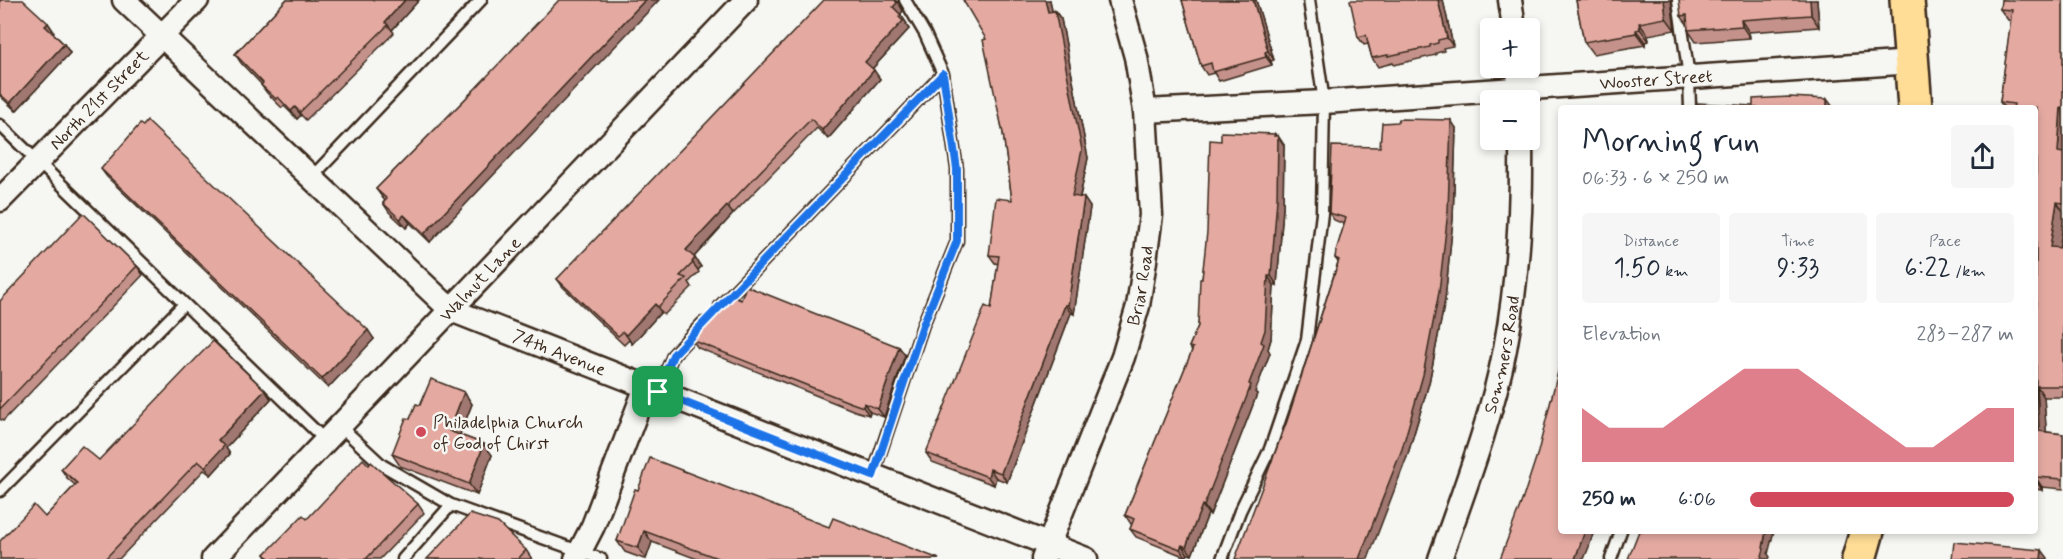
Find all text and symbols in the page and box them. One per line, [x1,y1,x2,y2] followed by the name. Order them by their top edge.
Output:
[1480,18,1540,150] map controls
[1480,18,1540,78] button: +
[45,44,155,156] street label: North 21st Street
[1599,65,1714,96] street label: Wooster Street
[1480,90,1540,150] button: −
[1582,120,1760,164] text: Morning run
[1951,125,2014,188] button: share
[1582,165,1730,192] text: 06:33 · 6 × 250 m
[1623,231,1679,252] text: Distance
[1781,231,1815,252] text: Time
[1929,231,1961,252] text: Pace
[435,232,527,327] street label: Walnut Lane
[1122,244,1160,329] street label: Briar Road
[1613,252,1661,286] text: 1.50
[1777,252,1819,286] text: 9:33
[1904,252,1951,286] text: 6:22
[1661,261,1689,282] text: km
[1951,261,1986,282] text: /km
[1479,294,1526,417] street label: Sommers Road
[1582,321,1661,348] text: Elevation
[1916,321,2014,348] text: 283–287 m
[509,324,609,383] street label: 74th Avenue
[632,366,683,417] pin
[641,375,674,408] icon: arrive
[433,411,583,456] place label: Philadelphia Church of God of Chirst
[414,425,428,439] marker: Philadelphia Church of God of Chirst
[1582,486,1636,513] text: 250 m
[1678,486,1716,513] text: 6:06

